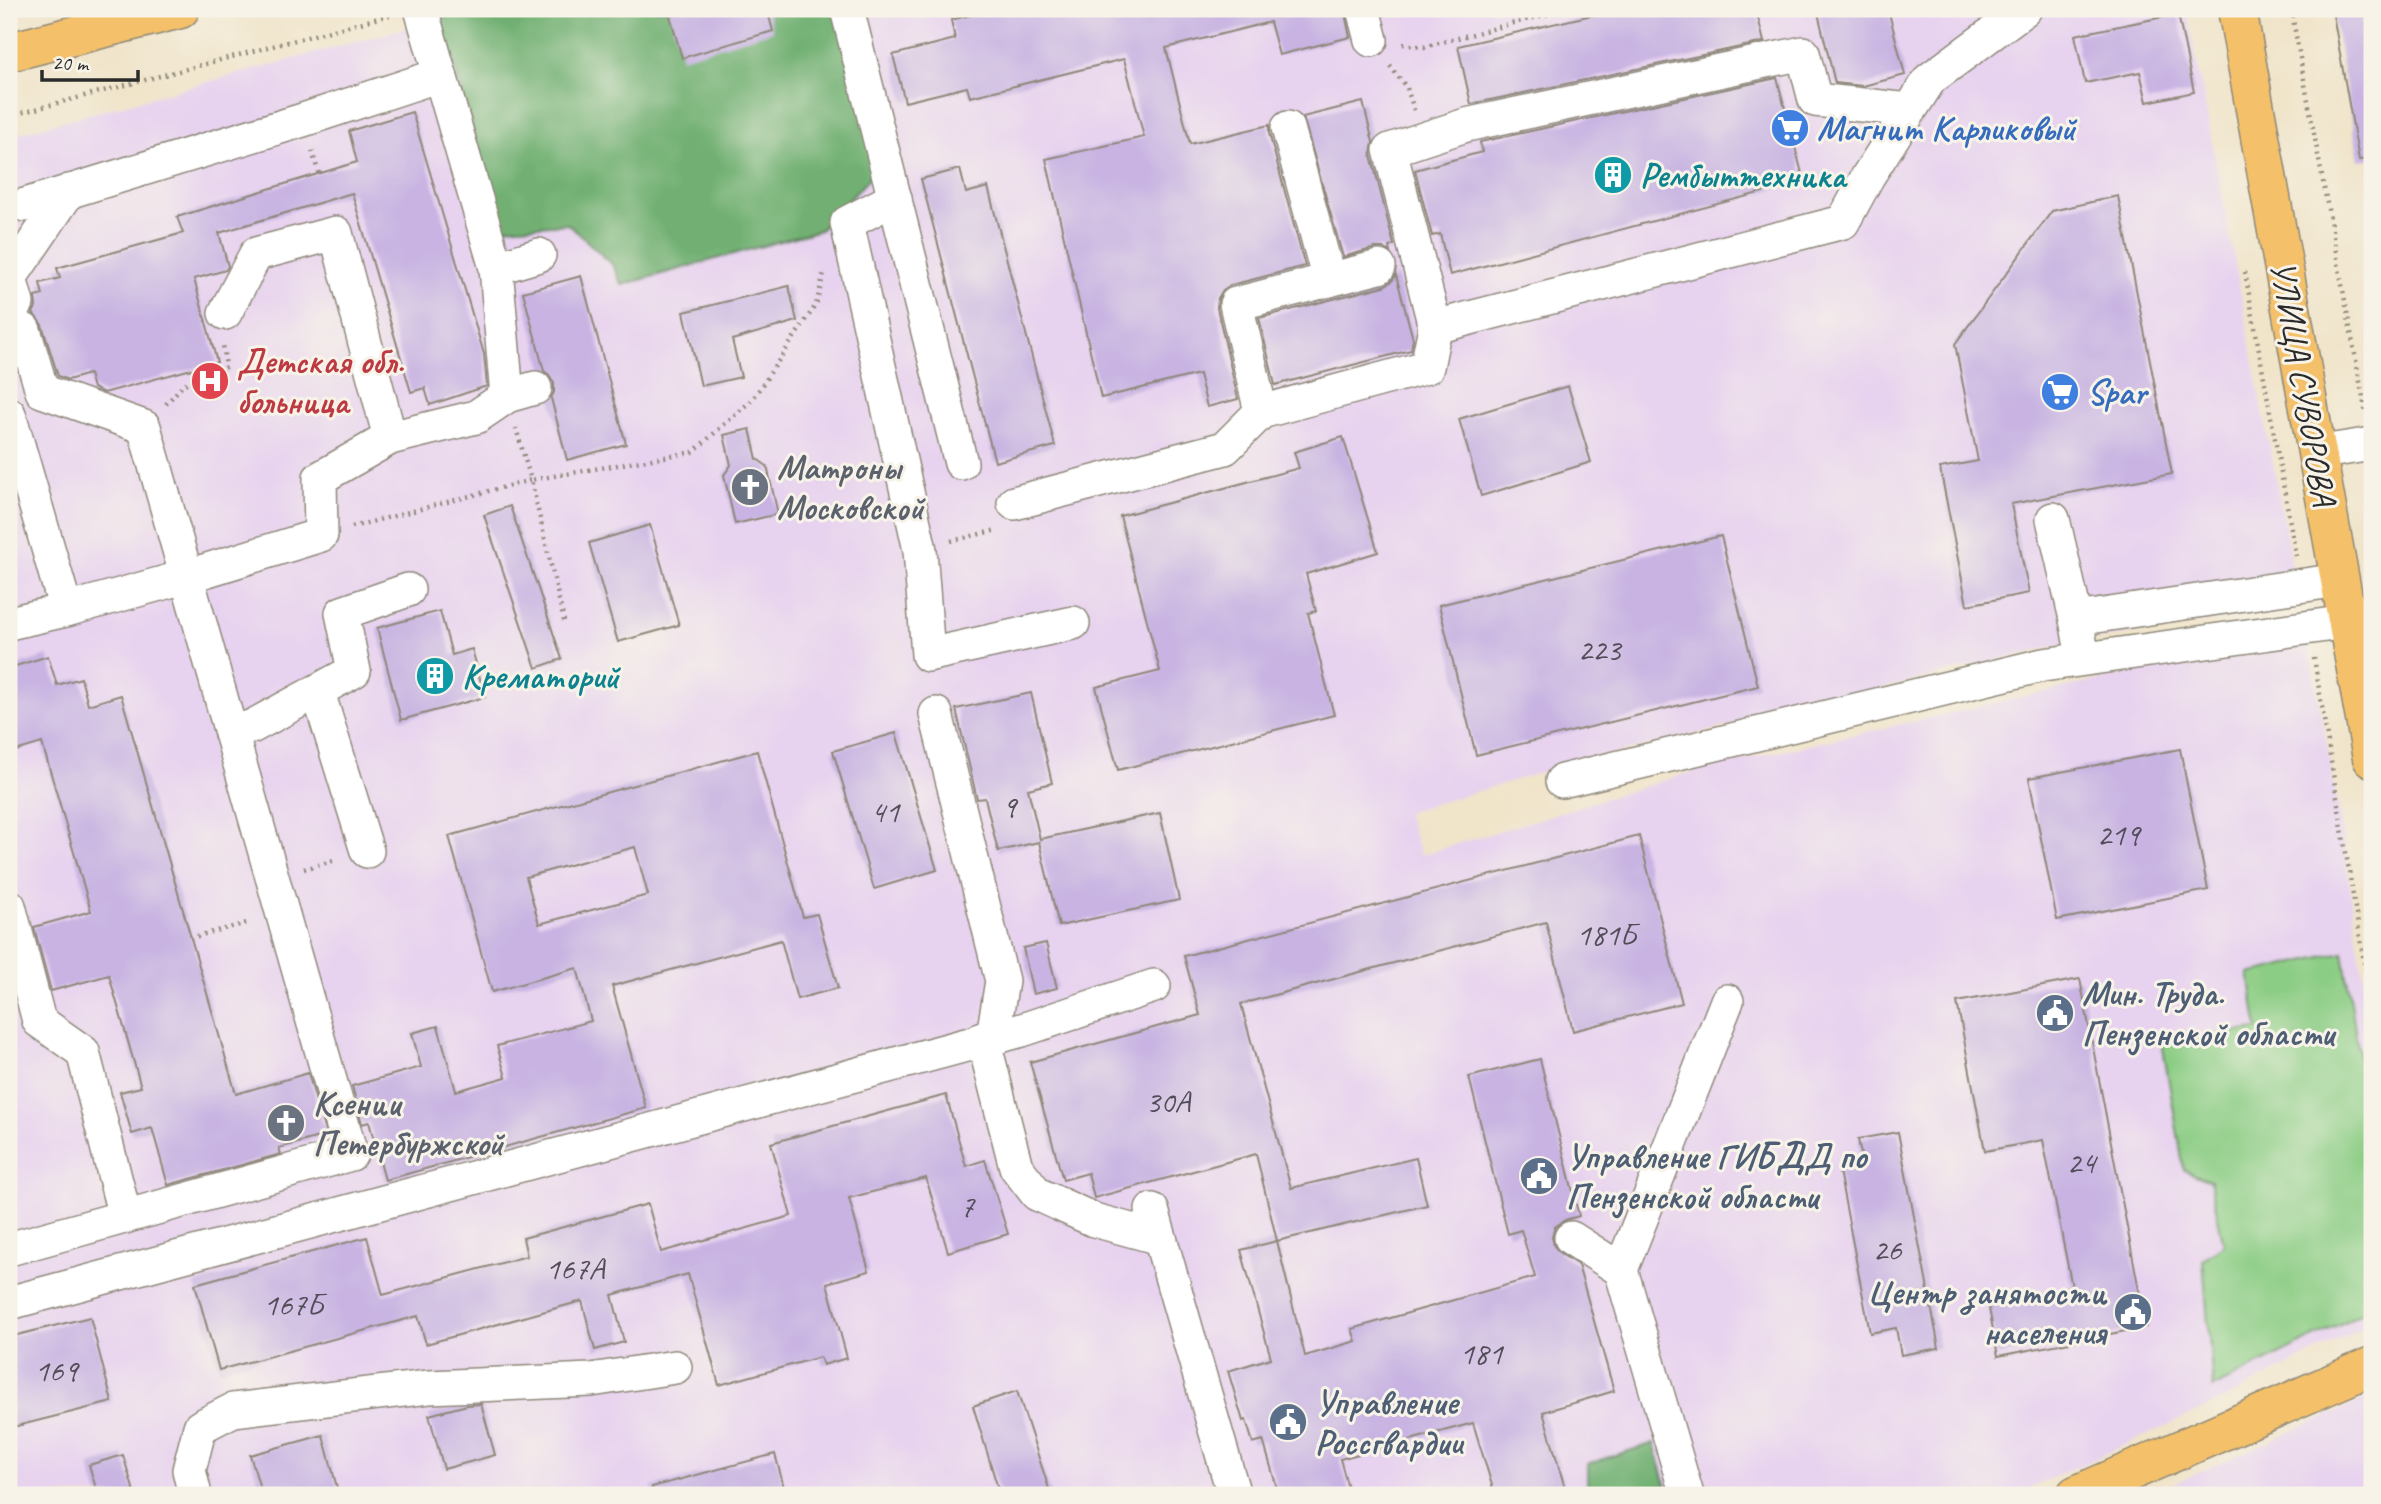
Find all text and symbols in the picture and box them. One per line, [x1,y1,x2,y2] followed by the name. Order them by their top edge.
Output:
[42,38,138,82] scale bar
[52,50,90,76] text: 20 m
[1817,106,2077,151] place label: Магнит Карликовый
[1769,107,1811,149] supermarket icon: Магнит Карликовый
[1640,153,1848,198] place label: Рембыттехника
[1592,154,1634,196] building icon: Рембыттехника
[2260,257,2347,510] street label: УЛИЦА СУВОРОВА
[237,339,405,424] place label: Детская обл. больница
[189,360,231,402] hospital icon: Детская обл. больница
[2087,370,2149,415] place label: Spar
[2039,371,2081,413] supermarket icon: Spar
[777,445,926,530] place label: Матроны Московской
[729,466,771,508] church icon: Матроны Московской
[1577,629,1623,670] house number: 223
[462,654,621,699] place label: Крематорий
[414,655,456,697] building icon: Крематорий
[1002,786,1019,827] house number: 9
[871,791,901,832] house number: 41
[2096,814,2142,855] house number: 219
[1576,914,1640,955] house number: 181Б
[2082,971,2337,1056] place label: Мин. Труда. Пензенской области
[2034,992,2076,1034] public building icon: Мин. Труда. Пензенской области
[313,1081,505,1166] place label: Ксении Петербуржской
[1146,1081,1192,1122] house number: 30А
[265,1102,307,1144] church icon: Ксении Петербуржской
[1566,1134,1869,1219] place label: Управление ГИБДД по Пензенской области
[2067,1142,2099,1183] house number: 24
[1518,1155,1560,1197] public building icon: Управление ГИБДД по Пензенской области
[960,1186,976,1227] house number: 7
[1873,1229,1903,1270] house number: 26
[545,1248,607,1289] house number: 167А
[1867,1270,2109,1355] place label: Центр занятости населения
[263,1284,327,1325] house number: 167Б
[2112,1291,2154,1333] public building icon: Центр занятости населения
[1459,1333,1504,1374] house number: 181
[34,1350,80,1391] house number: 169
[1315,1380,1465,1465] place label: Управление Россгвардии
[1267,1401,1309,1443] public building icon: Управление Россгвардии

